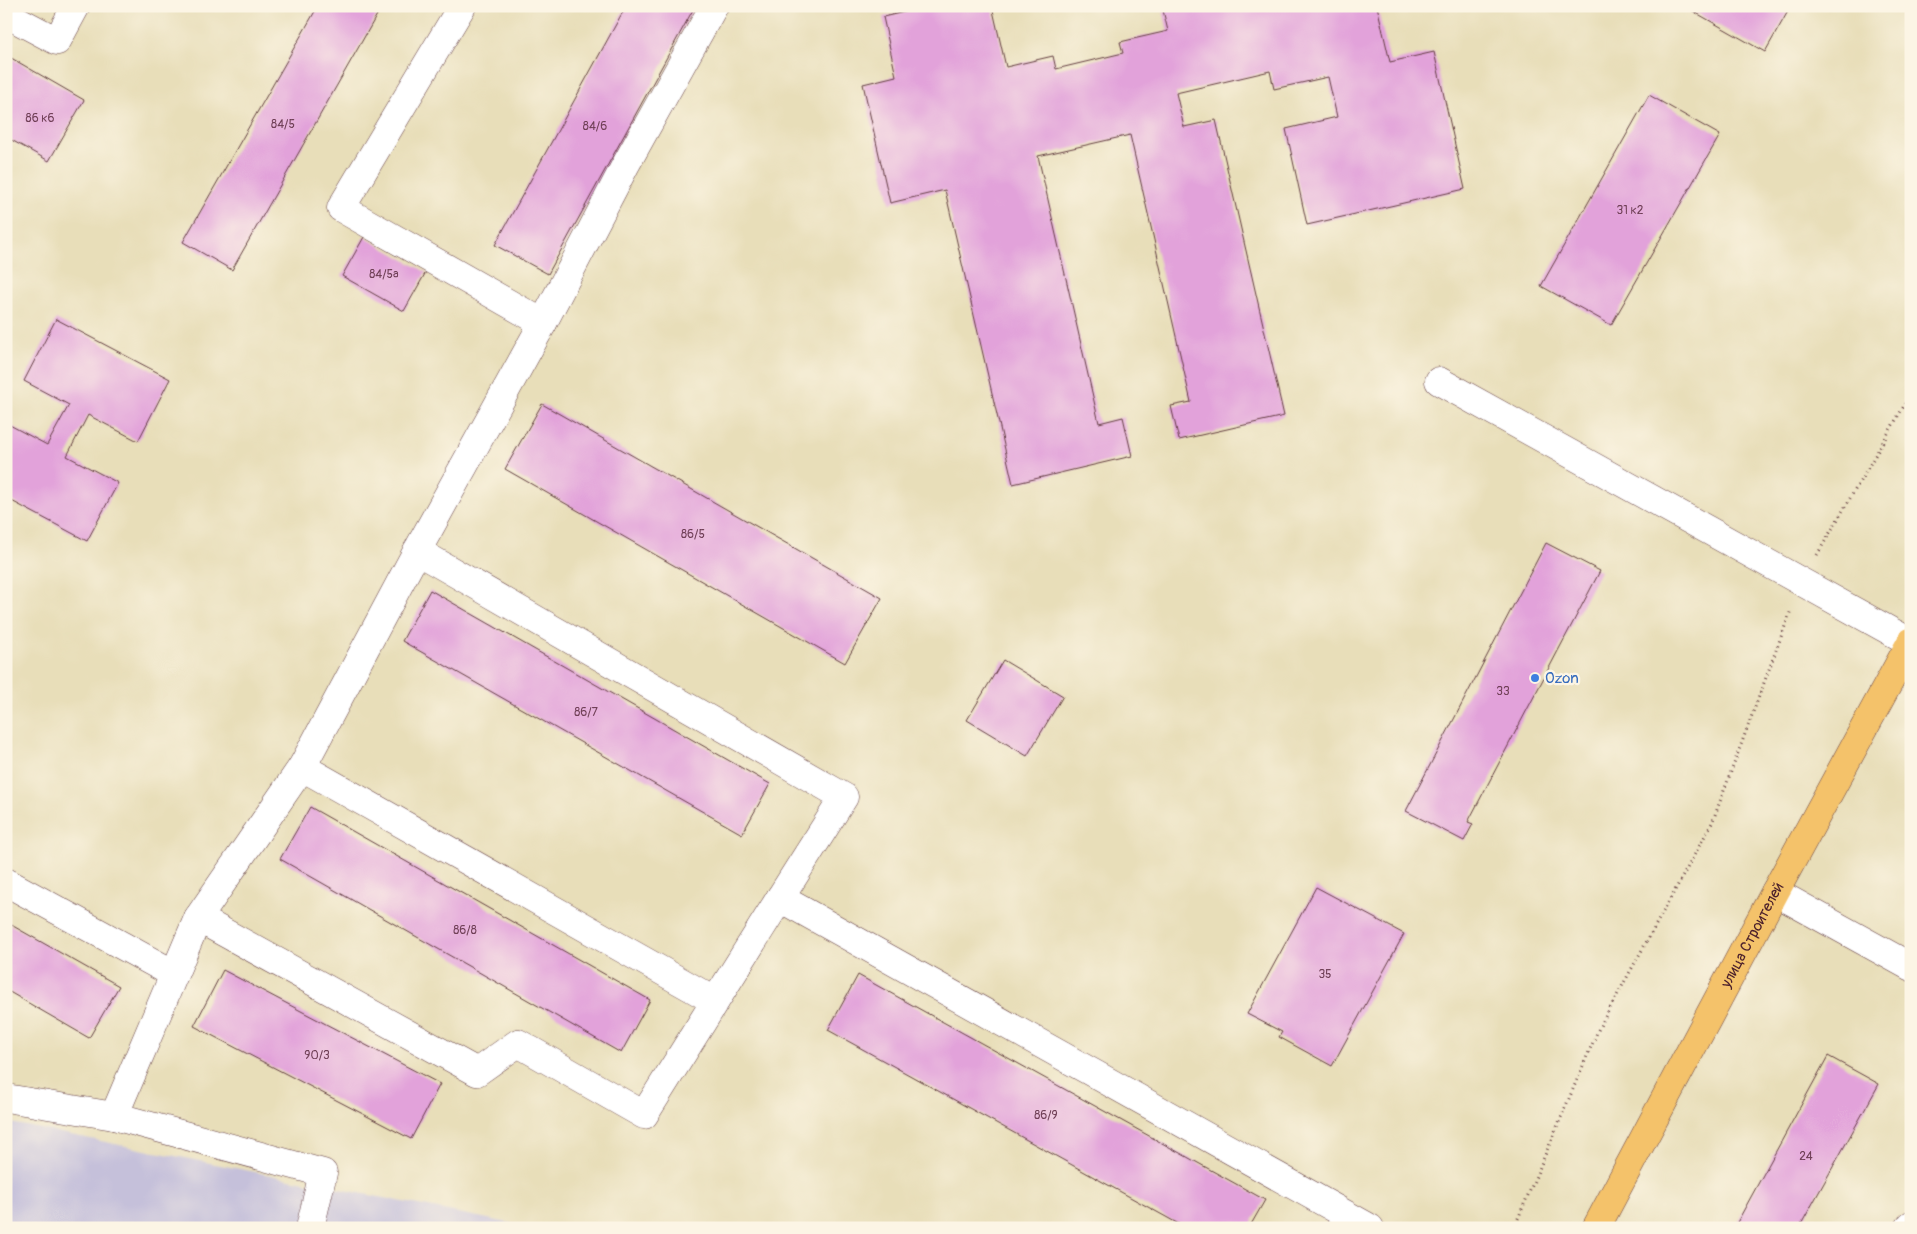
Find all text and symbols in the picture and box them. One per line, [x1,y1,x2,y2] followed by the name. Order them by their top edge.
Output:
[26,111,54,126] house number: 86 к6
[271,117,295,132] house number: 84/5
[583,119,607,134] house number: 84/6
[1617,203,1644,218] house number: 31 к2
[369,267,399,282] house number: 84/5а
[681,527,705,542] house number: 86/5
[1545,669,1579,688] place label: Ozon
[1529,672,1541,684] marker: Ozon
[1496,684,1510,699] house number: 33
[574,705,598,720] house number: 86/7
[1716,879,1788,992] street label: улица Строителей
[453,923,477,938] house number: 86/8
[1318,967,1332,982] house number: 35
[304,1048,330,1063] house number: 90/3
[1034,1108,1058,1123] house number: 86/9
[1799,1149,1813,1164] house number: 24

